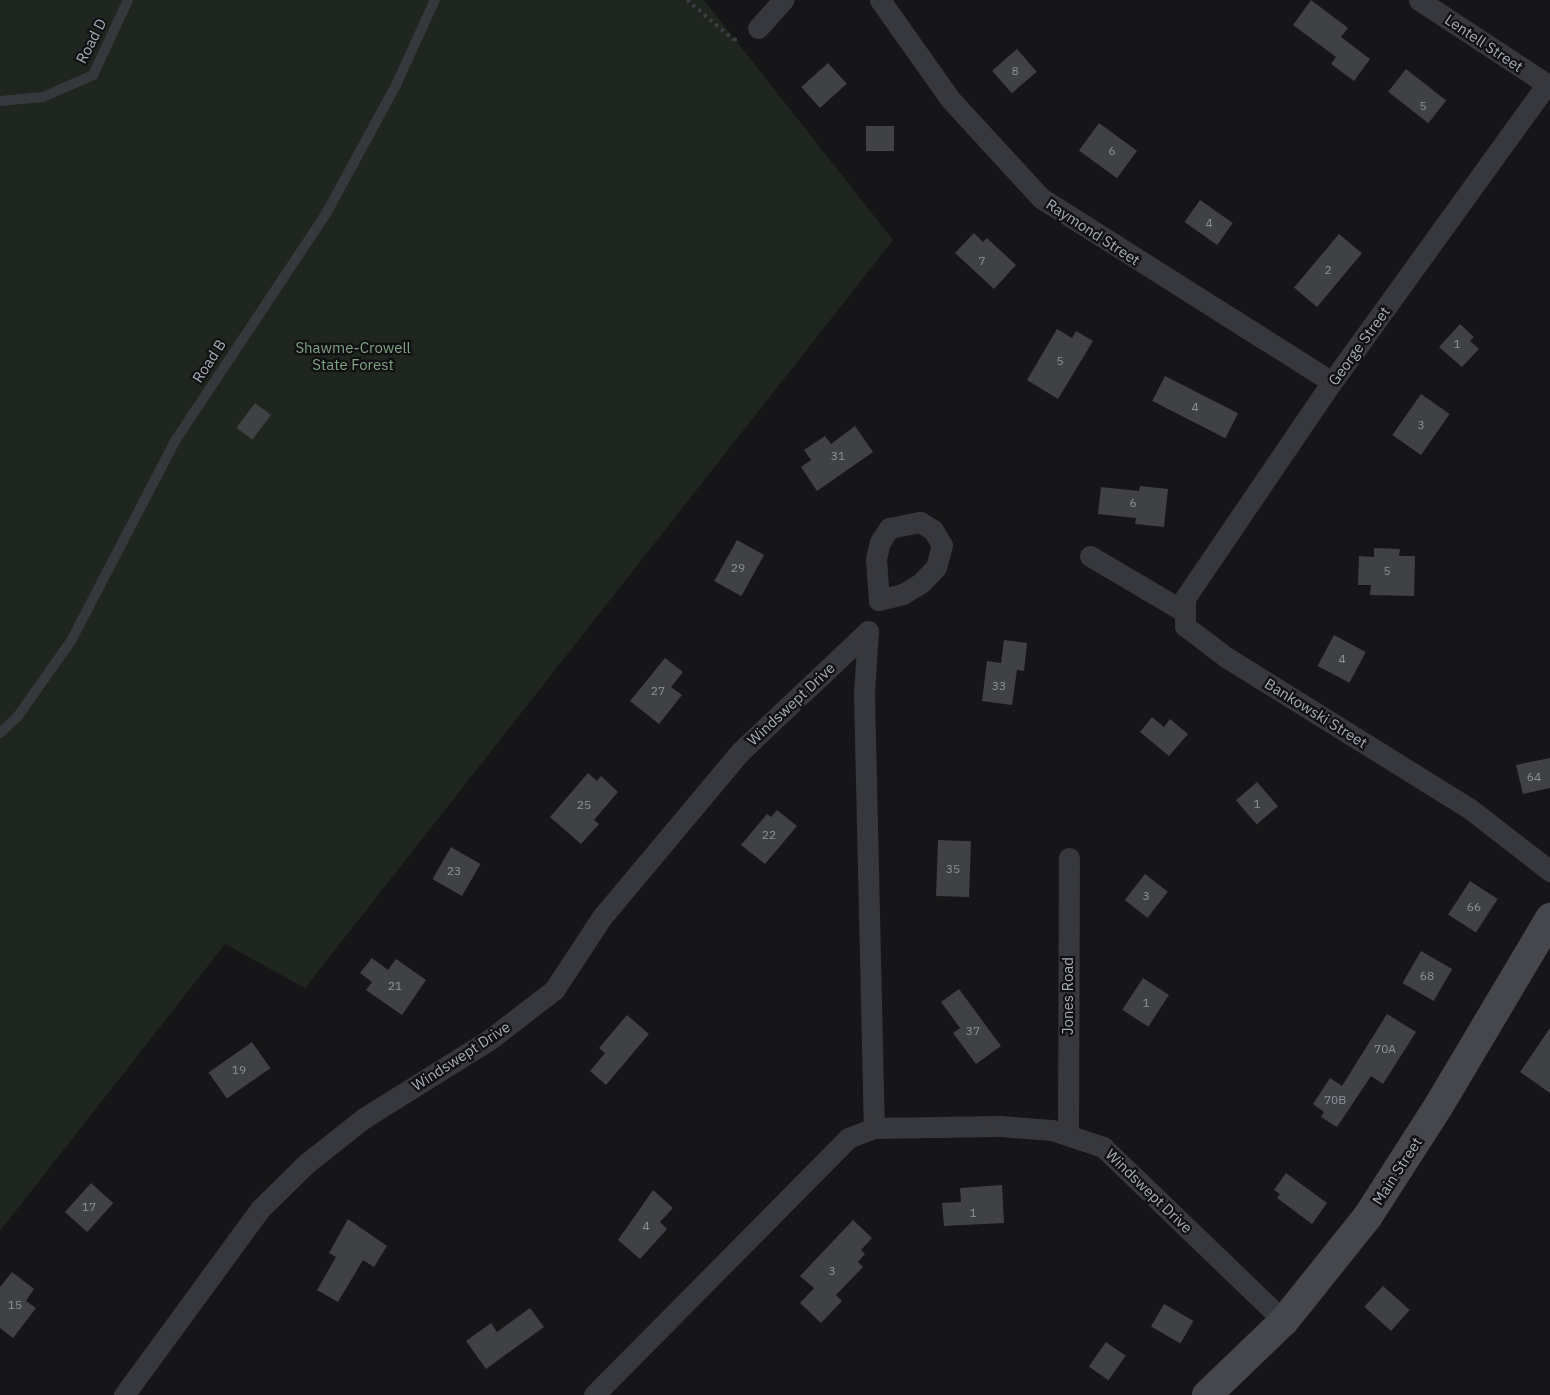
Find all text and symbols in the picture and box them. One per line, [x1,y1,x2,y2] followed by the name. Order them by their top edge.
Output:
[1442,10,1526,76] street label: Lentell Street
[72,15,110,67] street label: Road D
[1011,64,1019,78] house number: 8
[1419,99,1427,113] house number: 5
[1108,144,1116,158] house number: 6
[1043,195,1143,269] street label: Raymond Street
[1205,216,1213,230] house number: 4
[978,254,986,268] house number: 7
[1324,263,1332,277] house number: 2
[1324,303,1394,389] street label: George Street
[188,336,230,386] street label: Road B
[1453,337,1461,351] house number: 1
[295,338,411,373] park label: Shawme-Crowell State Forest
[1056,354,1064,368] house number: 5
[1191,400,1199,414] house number: 4
[1417,418,1425,432] house number: 3
[831,449,845,463] house number: 31
[1129,496,1137,510] house number: 6
[731,561,745,575] house number: 29
[1383,564,1391,578] house number: 5
[1338,652,1346,666] house number: 4
[743,659,839,749] street label: Windswept Drive
[1261,674,1371,752] street label: Bankowski Street
[992,679,1006,693] house number: 33
[651,684,665,698] house number: 27
[1527,770,1541,784] house number: 64
[1253,797,1261,811] house number: 1
[577,798,591,812] house number: 25
[762,828,776,842] house number: 22
[946,862,960,876] house number: 35
[447,864,461,878] house number: 23
[1142,889,1150,903] house number: 3
[1467,900,1481,914] house number: 66
[1059,957,1077,1035] street label: Jones Road
[1420,969,1434,983] house number: 68
[388,979,402,993] house number: 21
[1142,996,1150,1010] house number: 1
[409,1018,513,1094] street label: Windswept Drive
[966,1024,980,1038] house number: 37
[1374,1042,1396,1056] house number: 70A
[232,1063,246,1077] house number: 19
[1324,1093,1346,1107] house number: 70B
[1368,1134,1426,1208] street label: Main Street
[1102,1145,1196,1237] street label: Windswept Drive
[82,1200,96,1214] house number: 17
[969,1206,977,1220] house number: 1
[642,1219,650,1233] house number: 4
[828,1264,836,1278] house number: 3
[8,1298,22,1312] house number: 15

